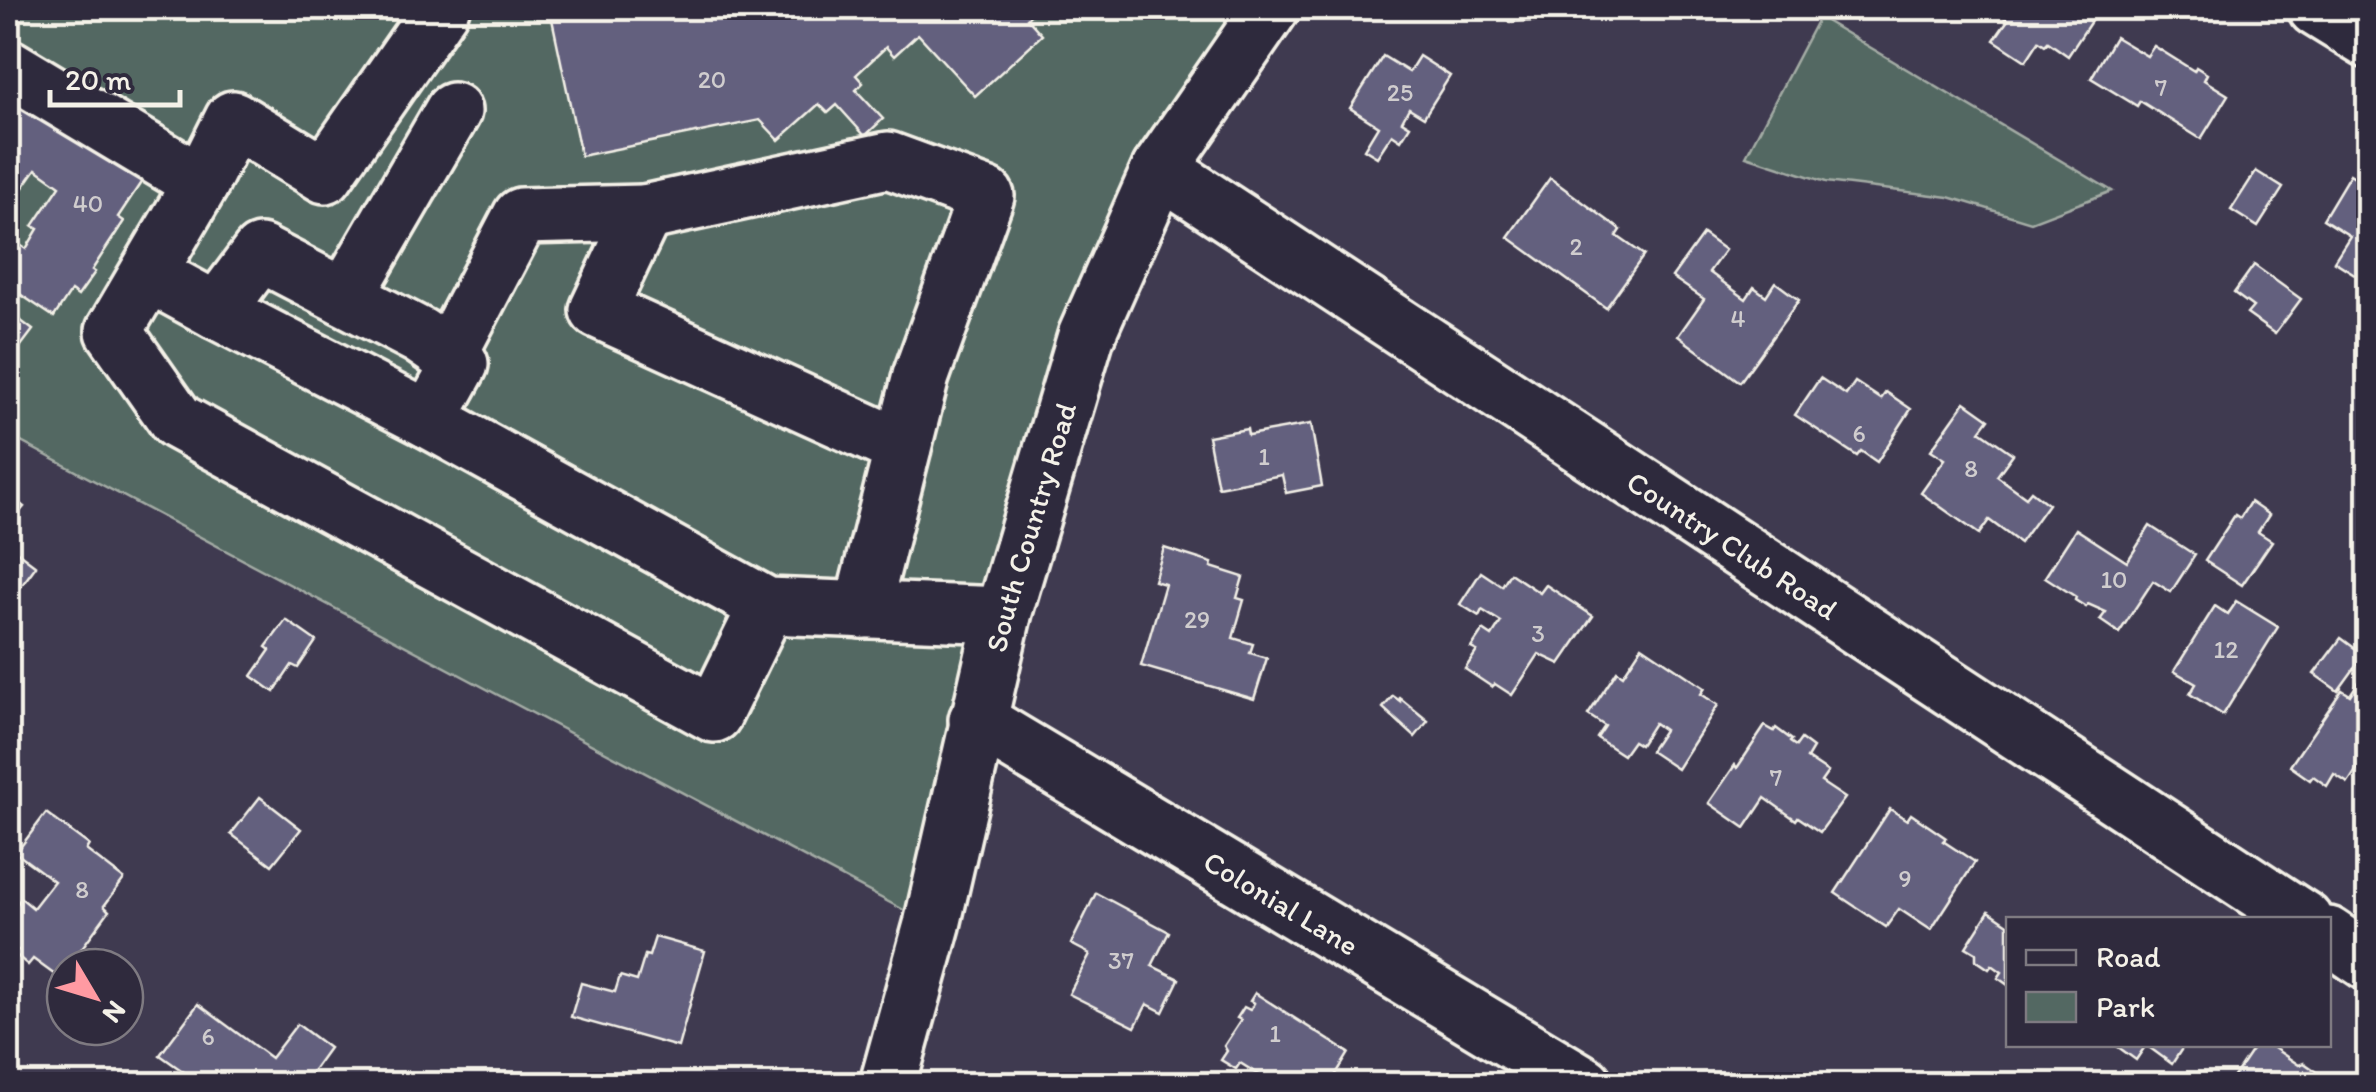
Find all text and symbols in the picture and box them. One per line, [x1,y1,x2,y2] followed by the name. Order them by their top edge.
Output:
[50,45,180,107] scale bar
[65,61,131,98] text: 20 m
[698,64,726,94] house number: 20
[2155,72,2167,102] house number: 7
[1387,77,1413,107] house number: 25
[73,188,103,218] house number: 40
[1569,231,1583,261] house number: 2
[1730,303,1746,333] house number: 4
[977,397,1084,655] street label: South Country Road
[1852,418,1866,448] house number: 6
[1258,441,1270,471] house number: 1
[1964,453,1978,483] house number: 8
[1620,462,1845,628] street label: Country Club Road
[2100,564,2128,594] house number: 10
[1184,604,1210,634] house number: 29
[1531,618,1545,648] house number: 3
[2214,634,2238,664] house number: 12
[1770,762,1782,792] house number: 7
[1197,842,1366,963] street label: Colonial Lane
[1898,863,1912,893] house number: 9
[75,874,89,904] house number: 8
[2006,917,2331,1047] legend
[2096,938,2161,975] text: Road
[1108,945,1134,975] house number: 37
[45,947,145,1047] north arrow
[2096,988,2155,1025] text: Park
[95,994,134,1030] text: N
[1269,1018,1281,1048] house number: 1
[201,1021,215,1051] house number: 6

